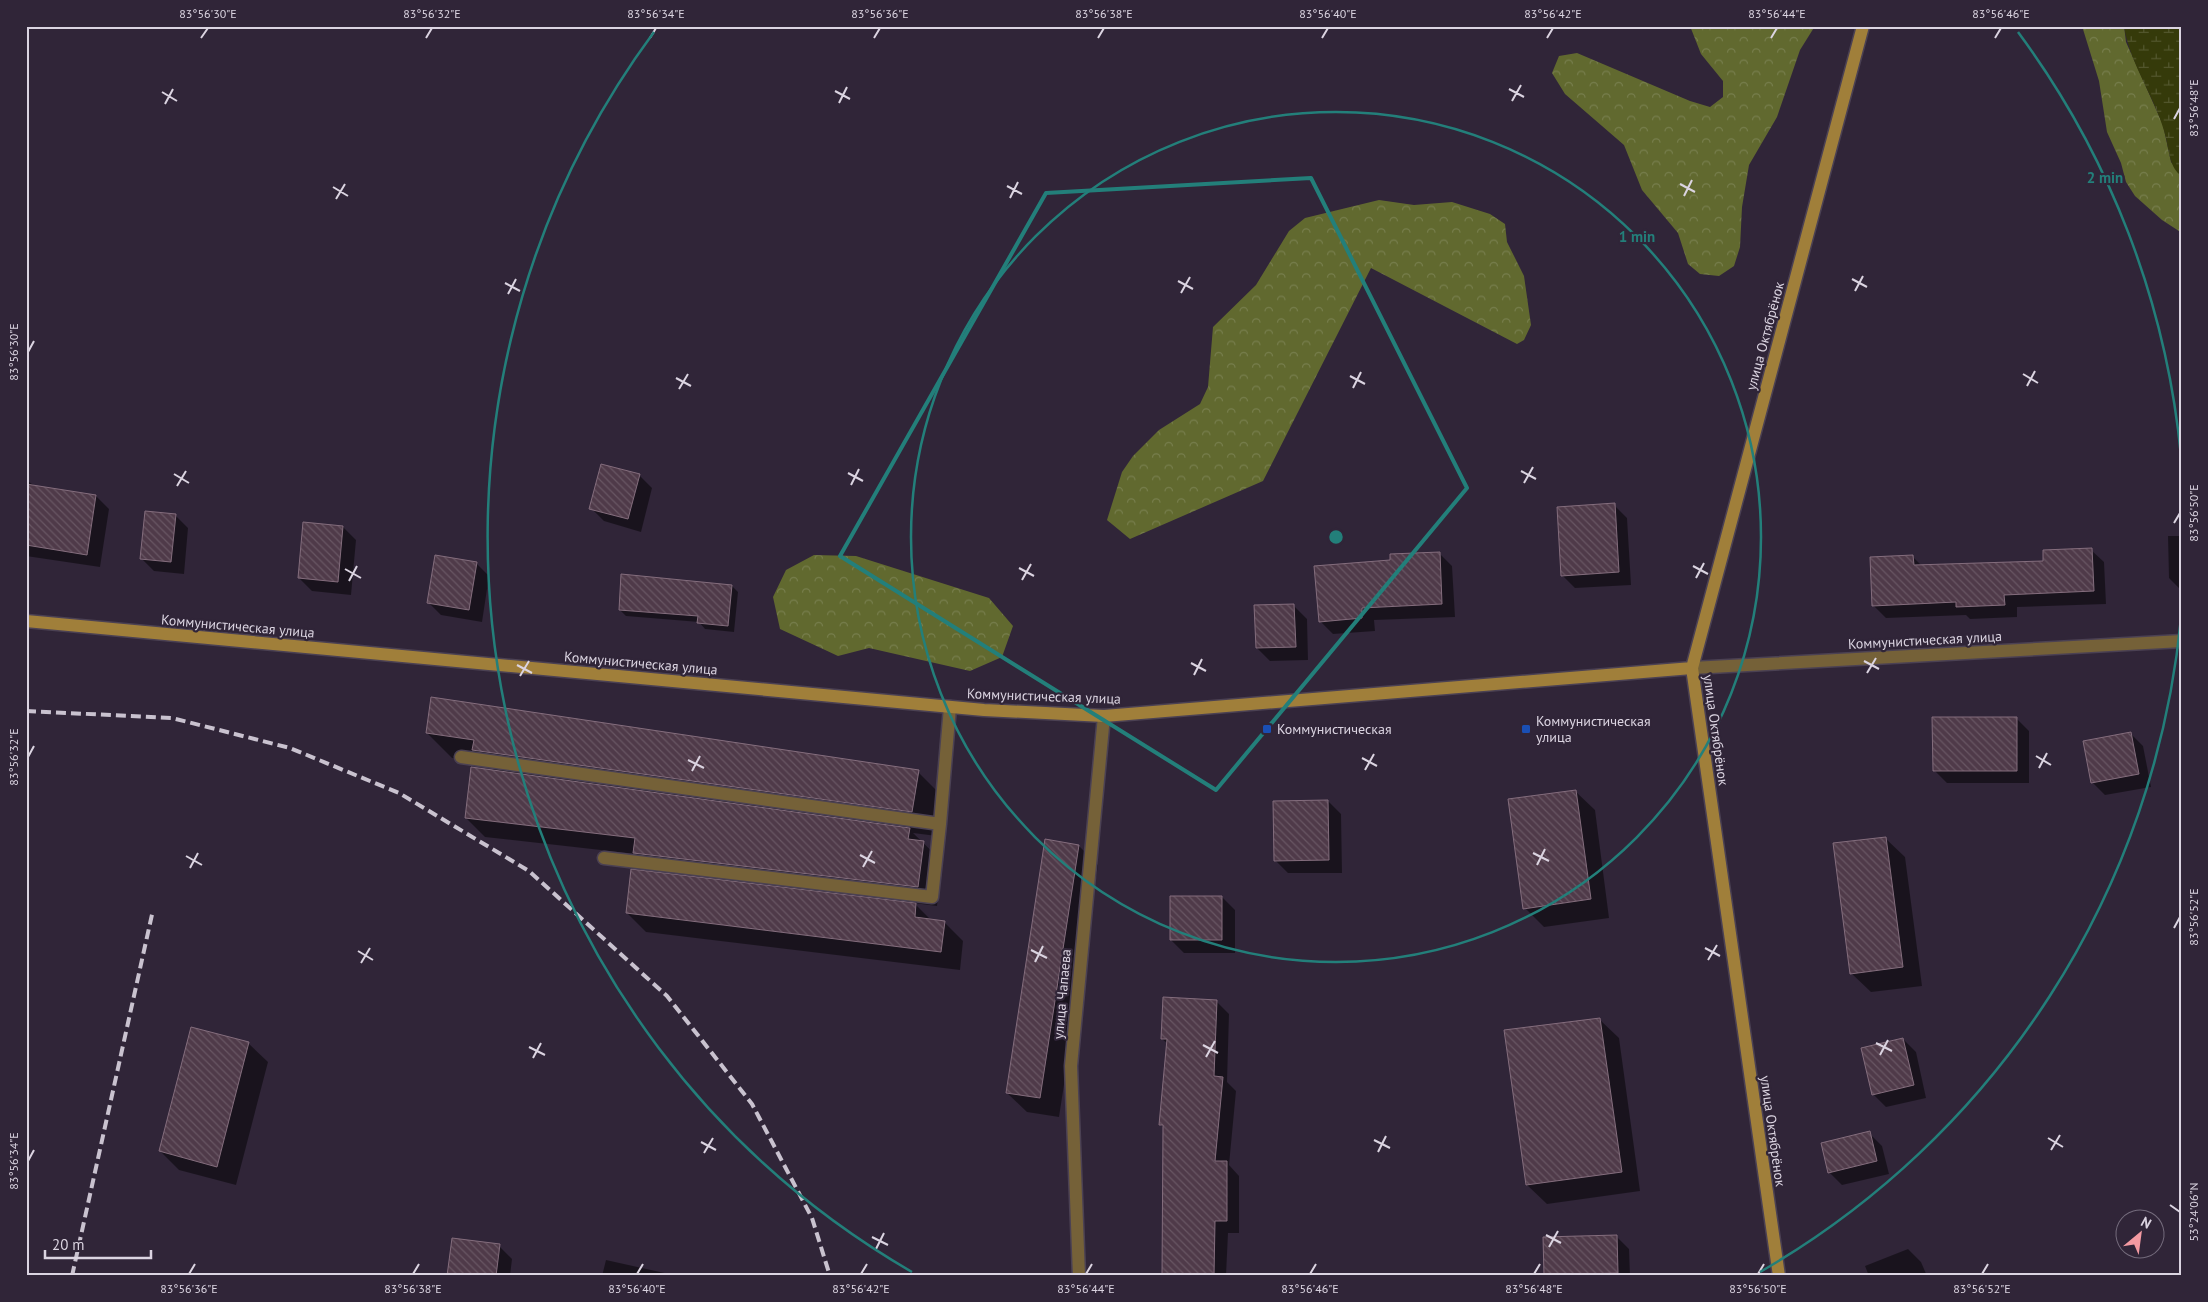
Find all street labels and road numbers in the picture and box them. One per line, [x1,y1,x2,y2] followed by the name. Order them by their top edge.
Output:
[1742,279,1788,392] street label: улица Октябрёнок
[161,610,316,642] street label: Коммунистическая улица
[1848,627,2002,653] street label: Коммунистическая улица
[564,647,719,679] street label: Коммунистическая улица
[1699,673,1733,787] street label: улица Октябрёнок
[967,684,1121,708] street label: Коммунистическая улица
[1049,948,1075,1040] street label: улица Чапаева
[1756,1074,1790,1188] street label: улица Октябрёнок

